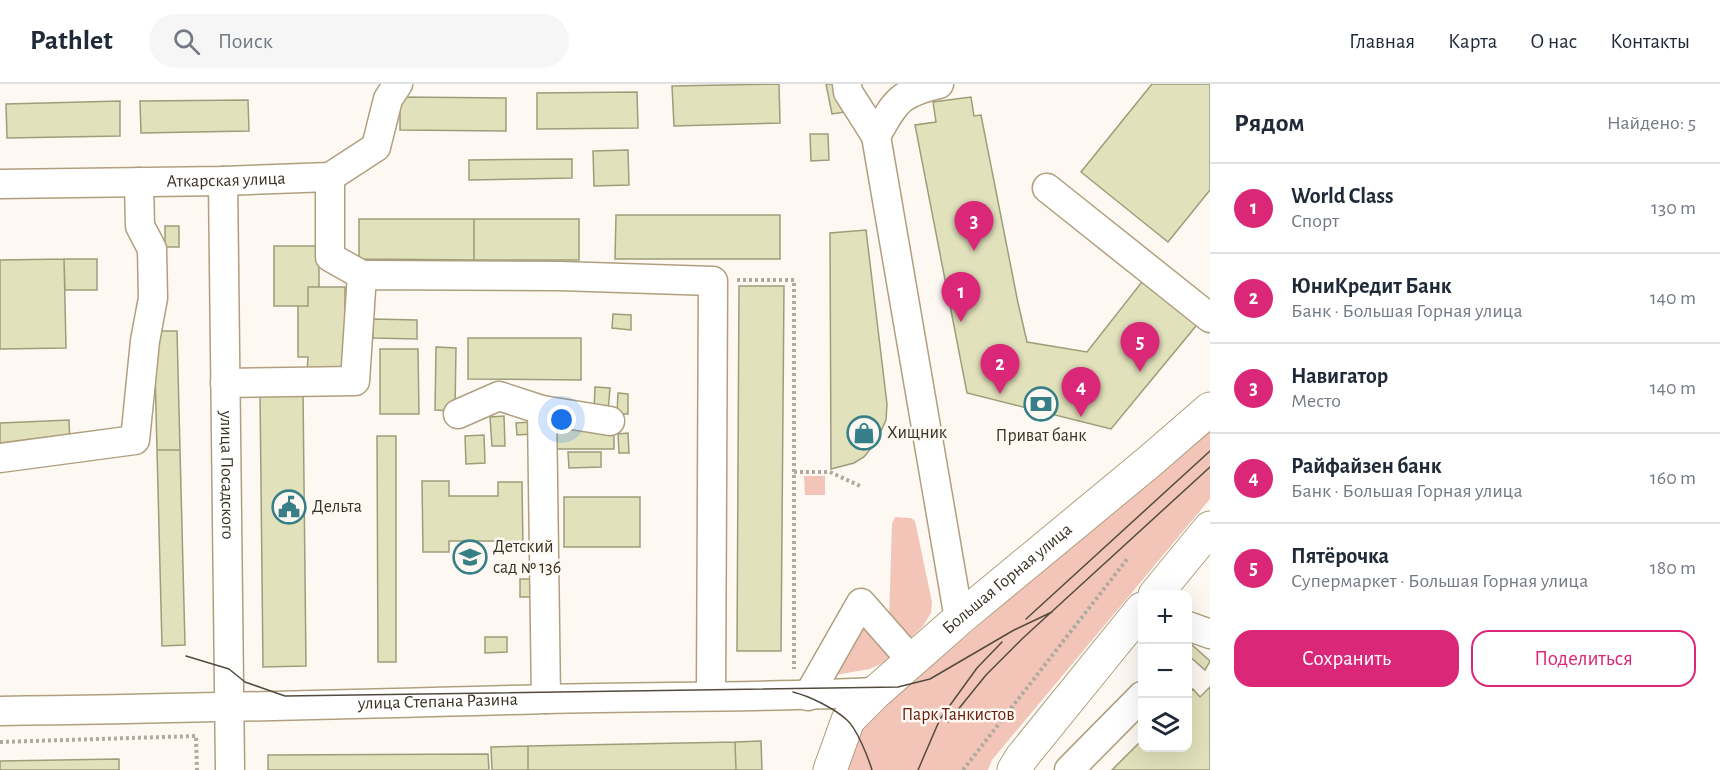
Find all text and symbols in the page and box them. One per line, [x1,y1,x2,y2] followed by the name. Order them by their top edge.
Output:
[149,14,569,68] search box
[170,25,203,58] icon: search
[30,27,113,55] text: Pathlet
[218,30,273,52] text: Поиск
[1349,31,1415,52] text: Главная
[1448,31,1497,52] text: Карта
[1530,31,1577,52] text: О нас
[1610,31,1690,52] text: Контакты
[1234,110,1305,136] text: Рядом
[1607,113,1696,133] text: Найдено: 5
[166,170,286,191] street label: Аткарская улица
[1291,185,1393,207] text: World Class
[1250,198,1257,218] text: 1
[1651,198,1696,218] text: 130 m
[954,202,994,251] pin: 3
[1291,211,1339,231] text: Спорт
[942,272,980,322] pin: 1
[1291,275,1452,297] text: ЮниКредит Банк
[1249,288,1258,308] text: 2
[1650,288,1696,308] text: 140 m
[1291,301,1523,321] text: Банк · Большая Горная улица
[1120,322,1160,372] pin: 5
[980,344,1020,394] pin: 2
[1291,365,1388,387] text: Навигатор
[1062,368,1100,417] pin: 4
[1249,378,1258,398] text: 3
[1650,378,1696,398] text: 140 m
[1023,386,1059,422] bank icon: Приват банк
[1291,391,1341,411] text: Место
[547,405,576,434] your location
[217,409,236,539] street label: улица Посадского
[846,415,882,451] shop icon: Хищник
[887,424,948,442] place label: Хищник
[996,426,1087,445] place label: Приват банк
[1291,455,1442,477] text: Райфайзен банк
[1248,468,1259,488] text: 4
[1650,468,1696,488] text: 160 m
[1291,481,1523,501] text: Банк · Большая Горная улица
[271,489,307,525] public building icon: Дельта
[312,498,362,516] place label: Дельта
[939,520,1076,638] street label: Большая Горная улица
[493,538,561,577] place label: Детский сад № 136
[452,539,488,575] school or university icon: Детский сад № 136
[1291,545,1389,567] text: Пятёрочка
[1249,558,1258,578] text: 5
[1650,558,1696,578] text: 180 m
[1291,571,1588,591] text: Супермаркет · Большая Горная улица
[1138,590,1192,752] map controls
[1138,590,1192,644] button: +
[1234,630,1459,687] button: Сохранить
[1471,630,1696,687] button: Поделиться
[1138,644,1192,698] button: −
[357,691,518,713] street label: улица Степана Разина
[1138,698,1192,752] button: layers
[901,706,1015,724] park label: Парк Танкистов

